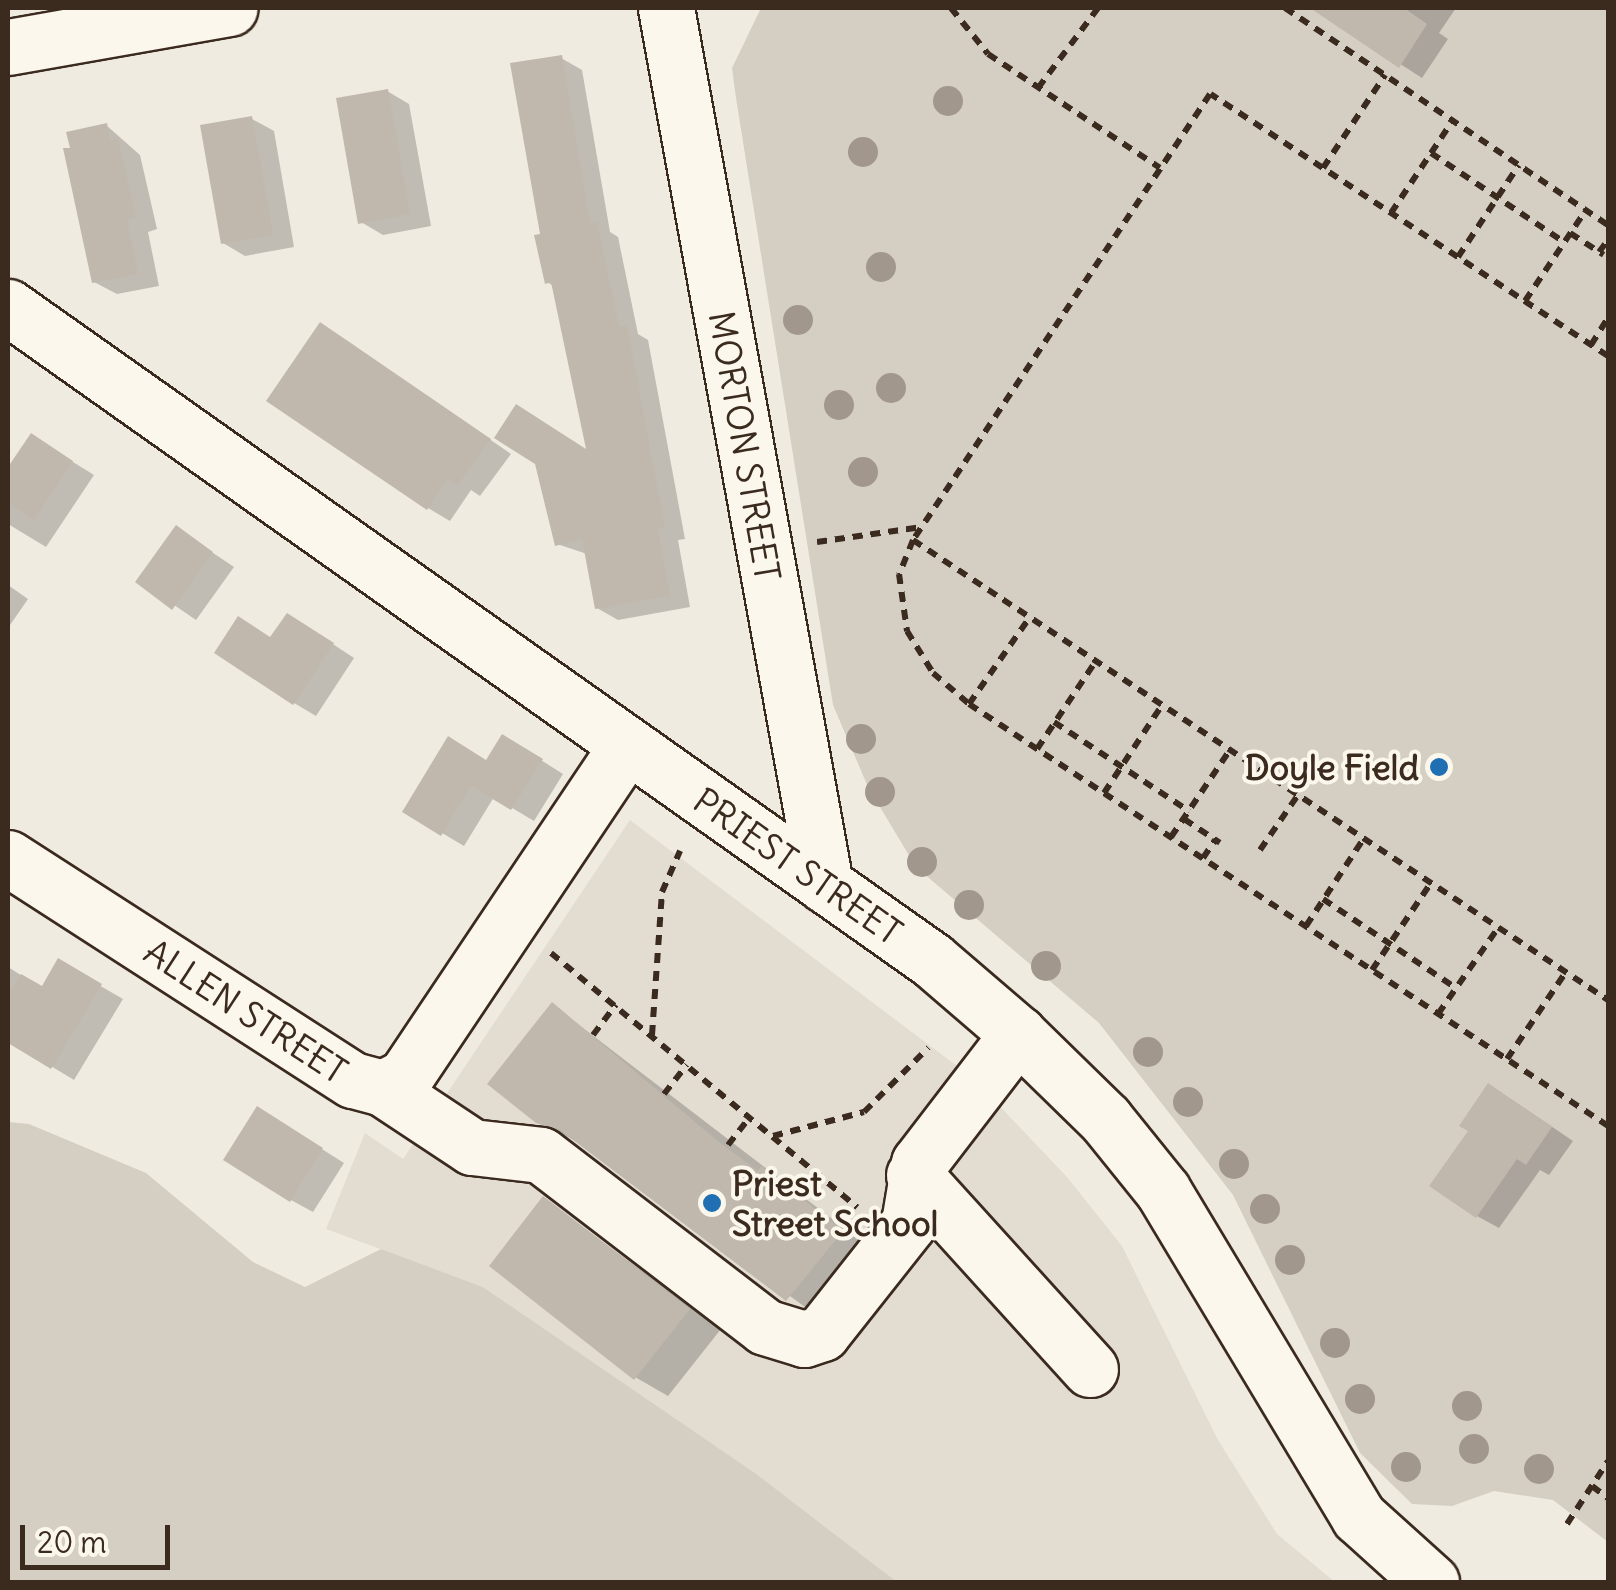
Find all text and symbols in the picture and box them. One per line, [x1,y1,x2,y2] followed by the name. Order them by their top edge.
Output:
[701,308,789,584] street label: MORTON STREET
[1245,746,1419,788] place label: Doyle Field
[1428,756,1450,778] marker: Doyle Field
[686,779,910,953] street label: PRIEST STREET
[137,930,355,1092] street label: ALLEN STREET
[732,1162,938,1244] place label: Priest Street School
[701,1192,723,1214] marker: Priest Street School
[25,1505,175,1567] scale bar
[37,1523,107,1561] text: 20 m

